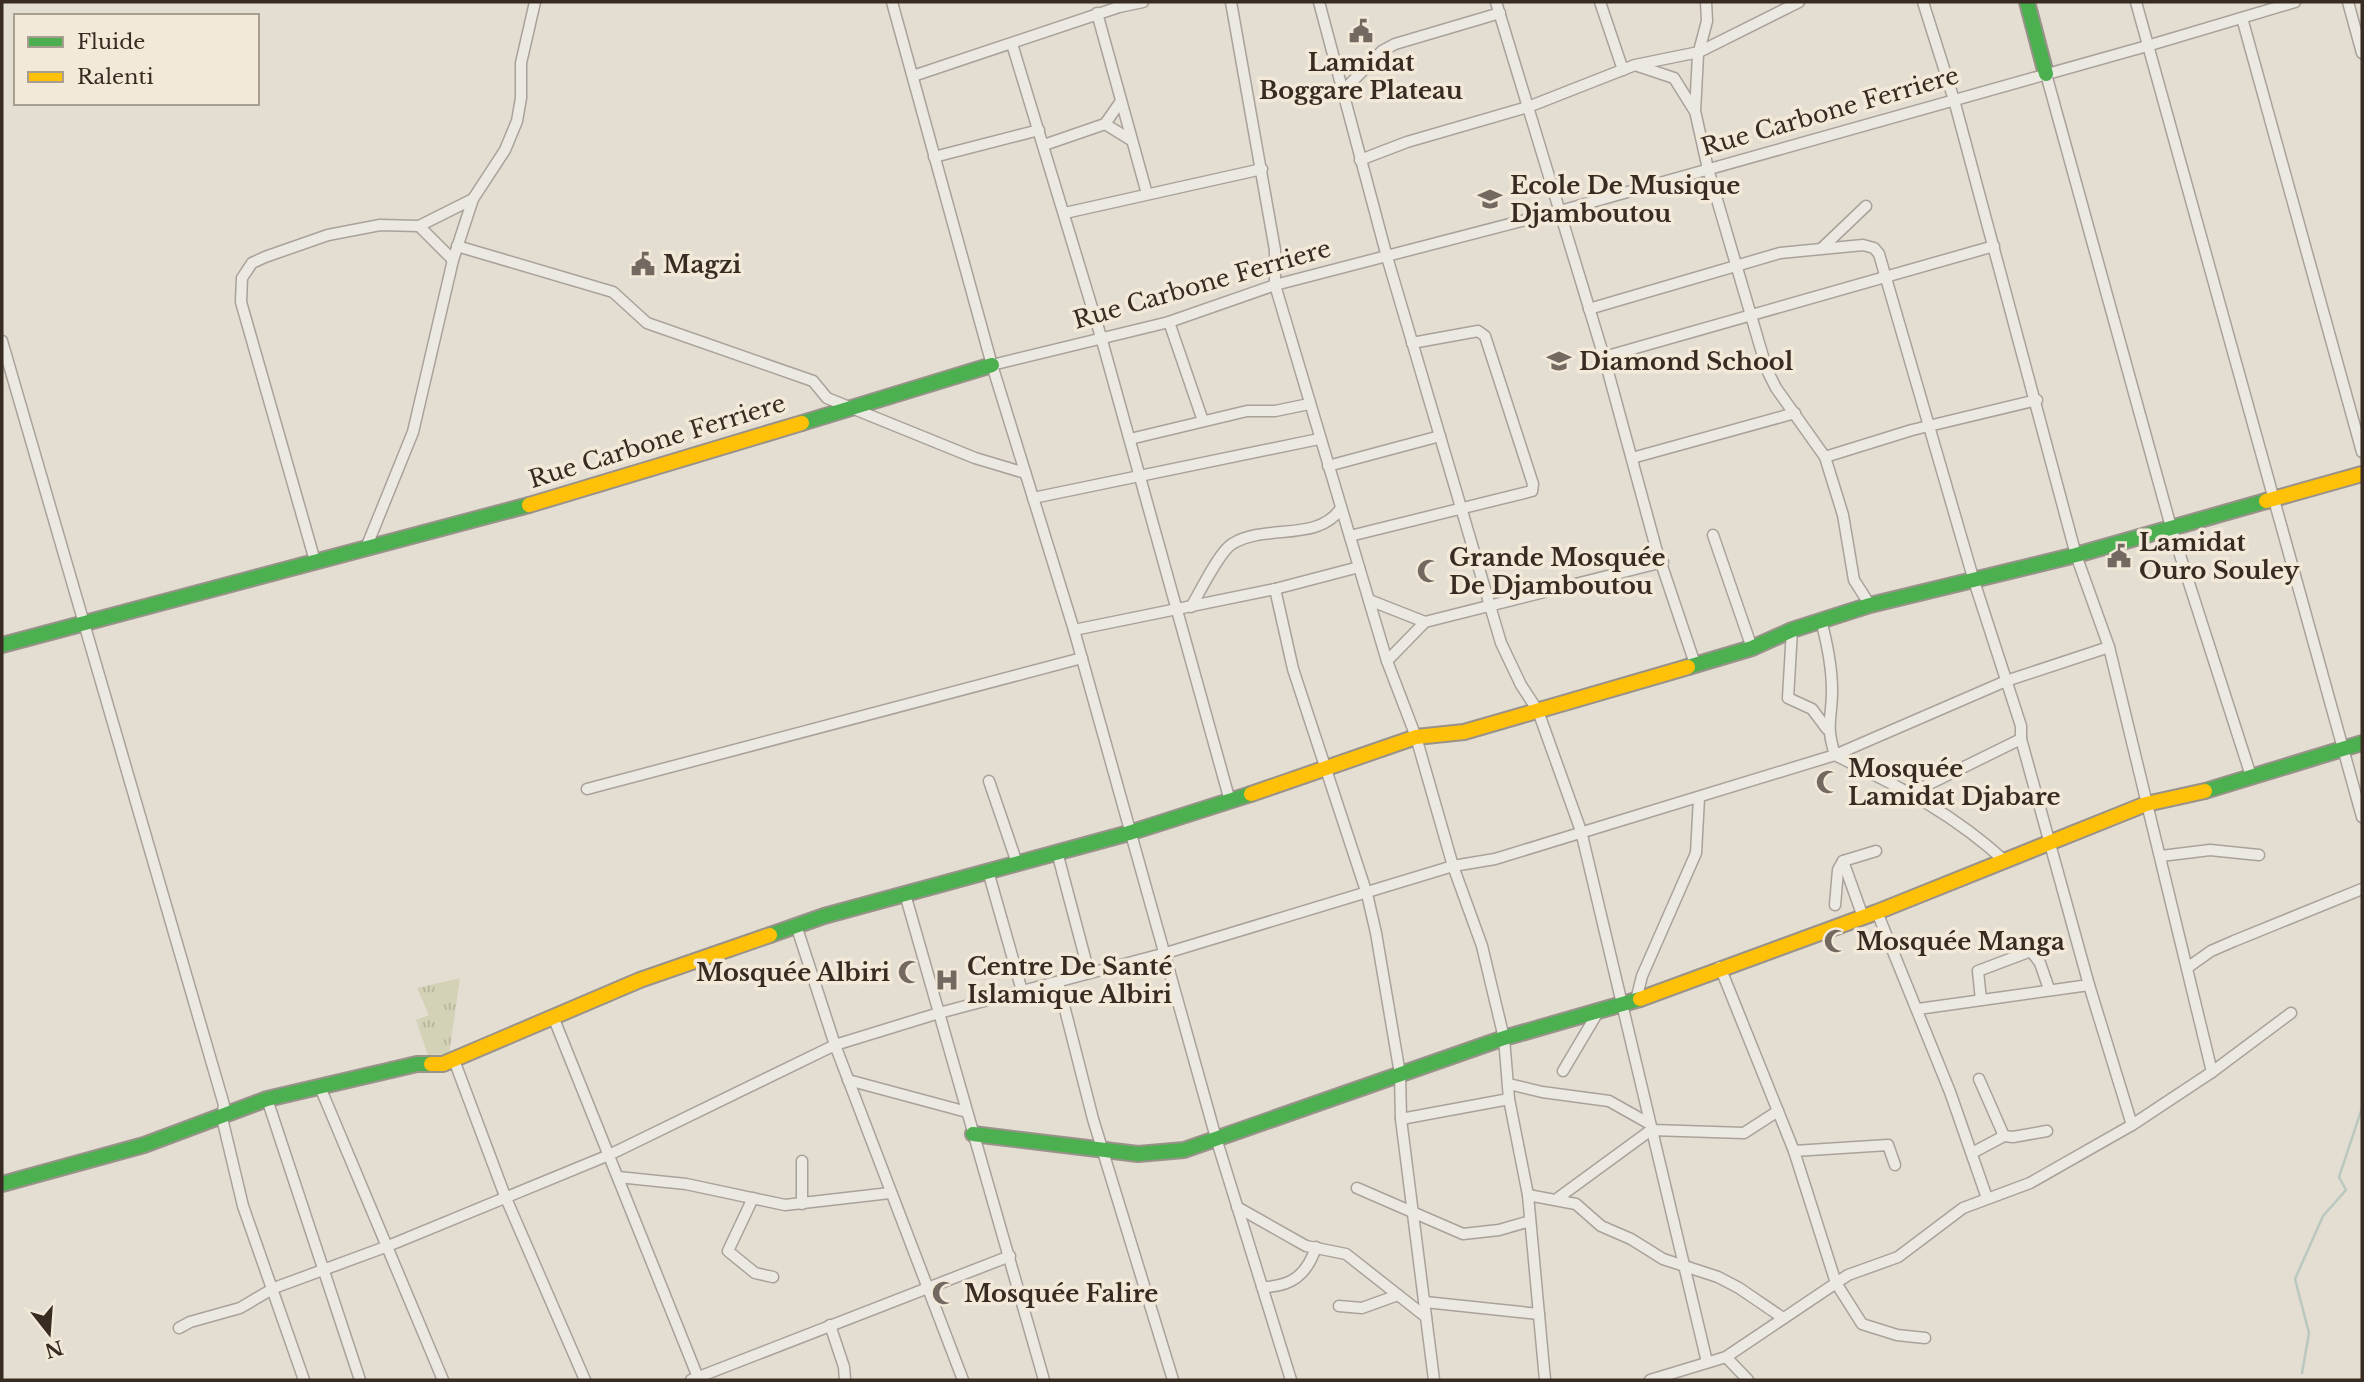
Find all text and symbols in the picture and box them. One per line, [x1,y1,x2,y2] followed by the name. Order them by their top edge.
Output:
[14,14,259,105] legend
[1347,17,1375,45] public building icon: Lamidat Boggare Plateau
[77,29,145,55] text: Fluide
[1259,48,1463,105] place label: Lamidat Boggare Plateau
[1698,60,1962,162] street label: Rue Carbone Ferriere
[77,64,154,90] text: Ralenti
[1510,171,1740,228] place label: Ecole De Musique Djamboutou
[1476,185,1504,213] school or university icon: Ecole De Musique Djamboutou
[1070,233,1334,335] street label: Rue Carbone Ferriere
[629,250,657,278] public building icon: Magzi
[663,250,742,279] place label: Magzi
[1545,347,1573,375] school or university icon: Diamond School
[1579,347,1794,376] place label: Diamond School
[525,388,789,494] street label: Rue Carbone Ferriere
[2139,528,2300,585] place label: Lamidat Ouro Souley
[2105,542,2133,570] public building icon: Lamidat Ouro Souley
[1449,543,1666,600] place label: Grande Mosquée De Djamboutou
[1415,557,1443,585] mosque icon: Grande Mosquée De Djamboutou
[1848,754,2061,811] place label: Mosquée Lamidat Djabare
[1814,768,1842,796] mosque icon: Mosquée Lamidat Djabare
[1822,927,1850,955] mosque icon: Mosquée Manga
[1856,927,2065,956] place label: Mosquée Manga
[967,952,1172,1009] place label: Centre De Santé Islamique Albiri
[696,958,890,987] place label: Mosquée Albiri
[896,958,924,986] mosque icon: Mosquée Albiri
[933,966,961,994] hospital icon: Centre De Santé Islamique Albiri
[930,1279,958,1307] mosque icon: Mosquée Falire
[964,1279,1158,1308] place label: Mosquée Falire
[14,1298,84,1368] north arrow
[42,1335,66,1362] text: N

